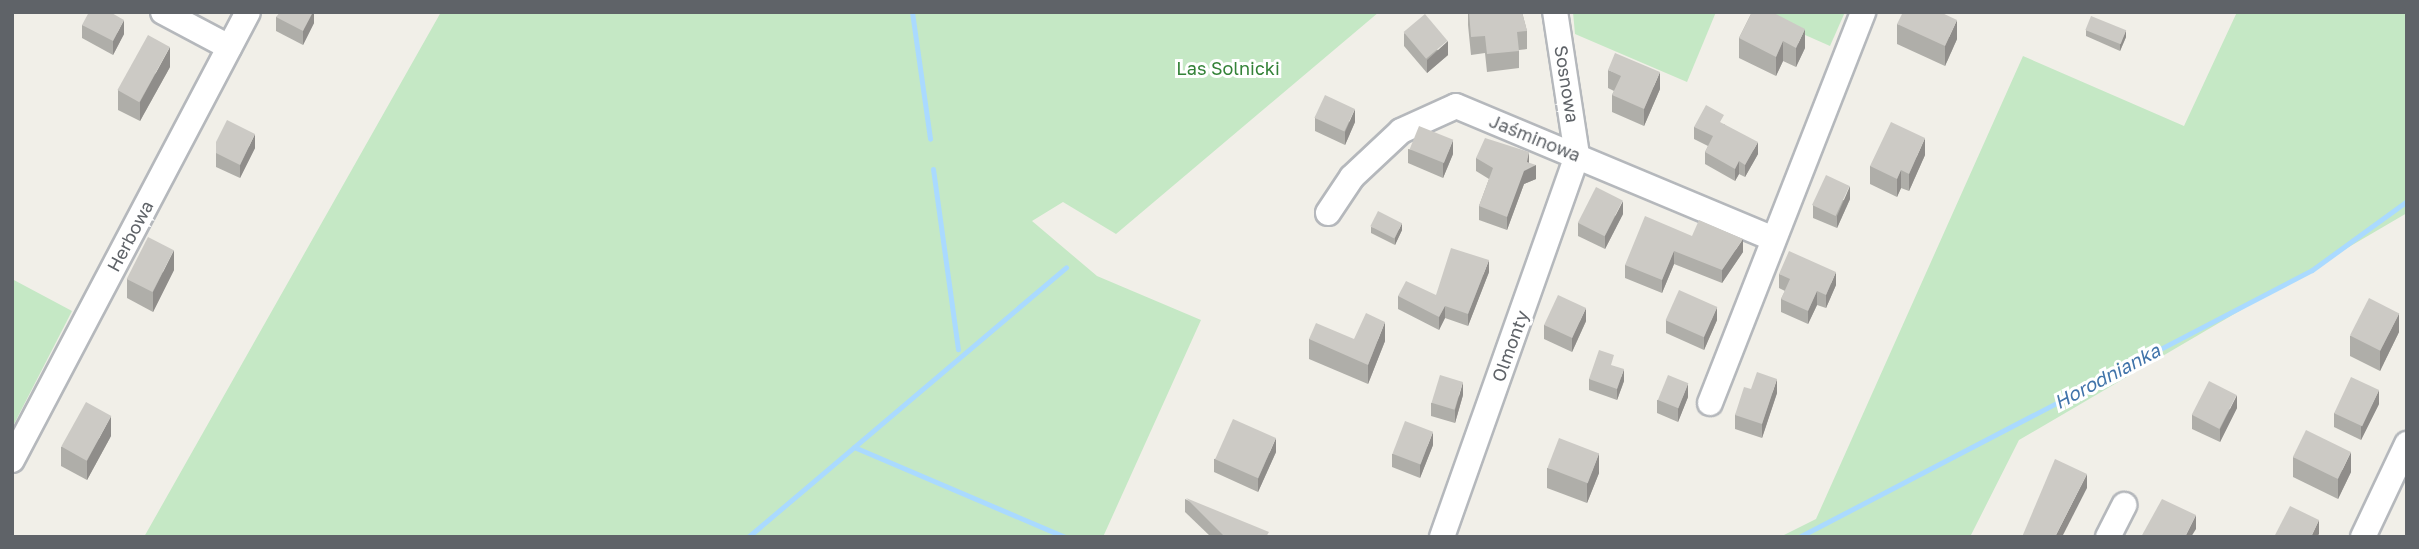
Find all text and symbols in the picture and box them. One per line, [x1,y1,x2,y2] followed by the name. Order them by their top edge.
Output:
[1550,44,1584,124] street label: Sosnowa
[1176,57,1280,79] park label: Las Solnicki
[1486,110,1584,166] street label: Jaśminowa
[102,197,158,275] street label: Herbowa
[1487,307,1533,385] street label: Olmonty
[2050,339,2164,413] water label: Horodnianka

